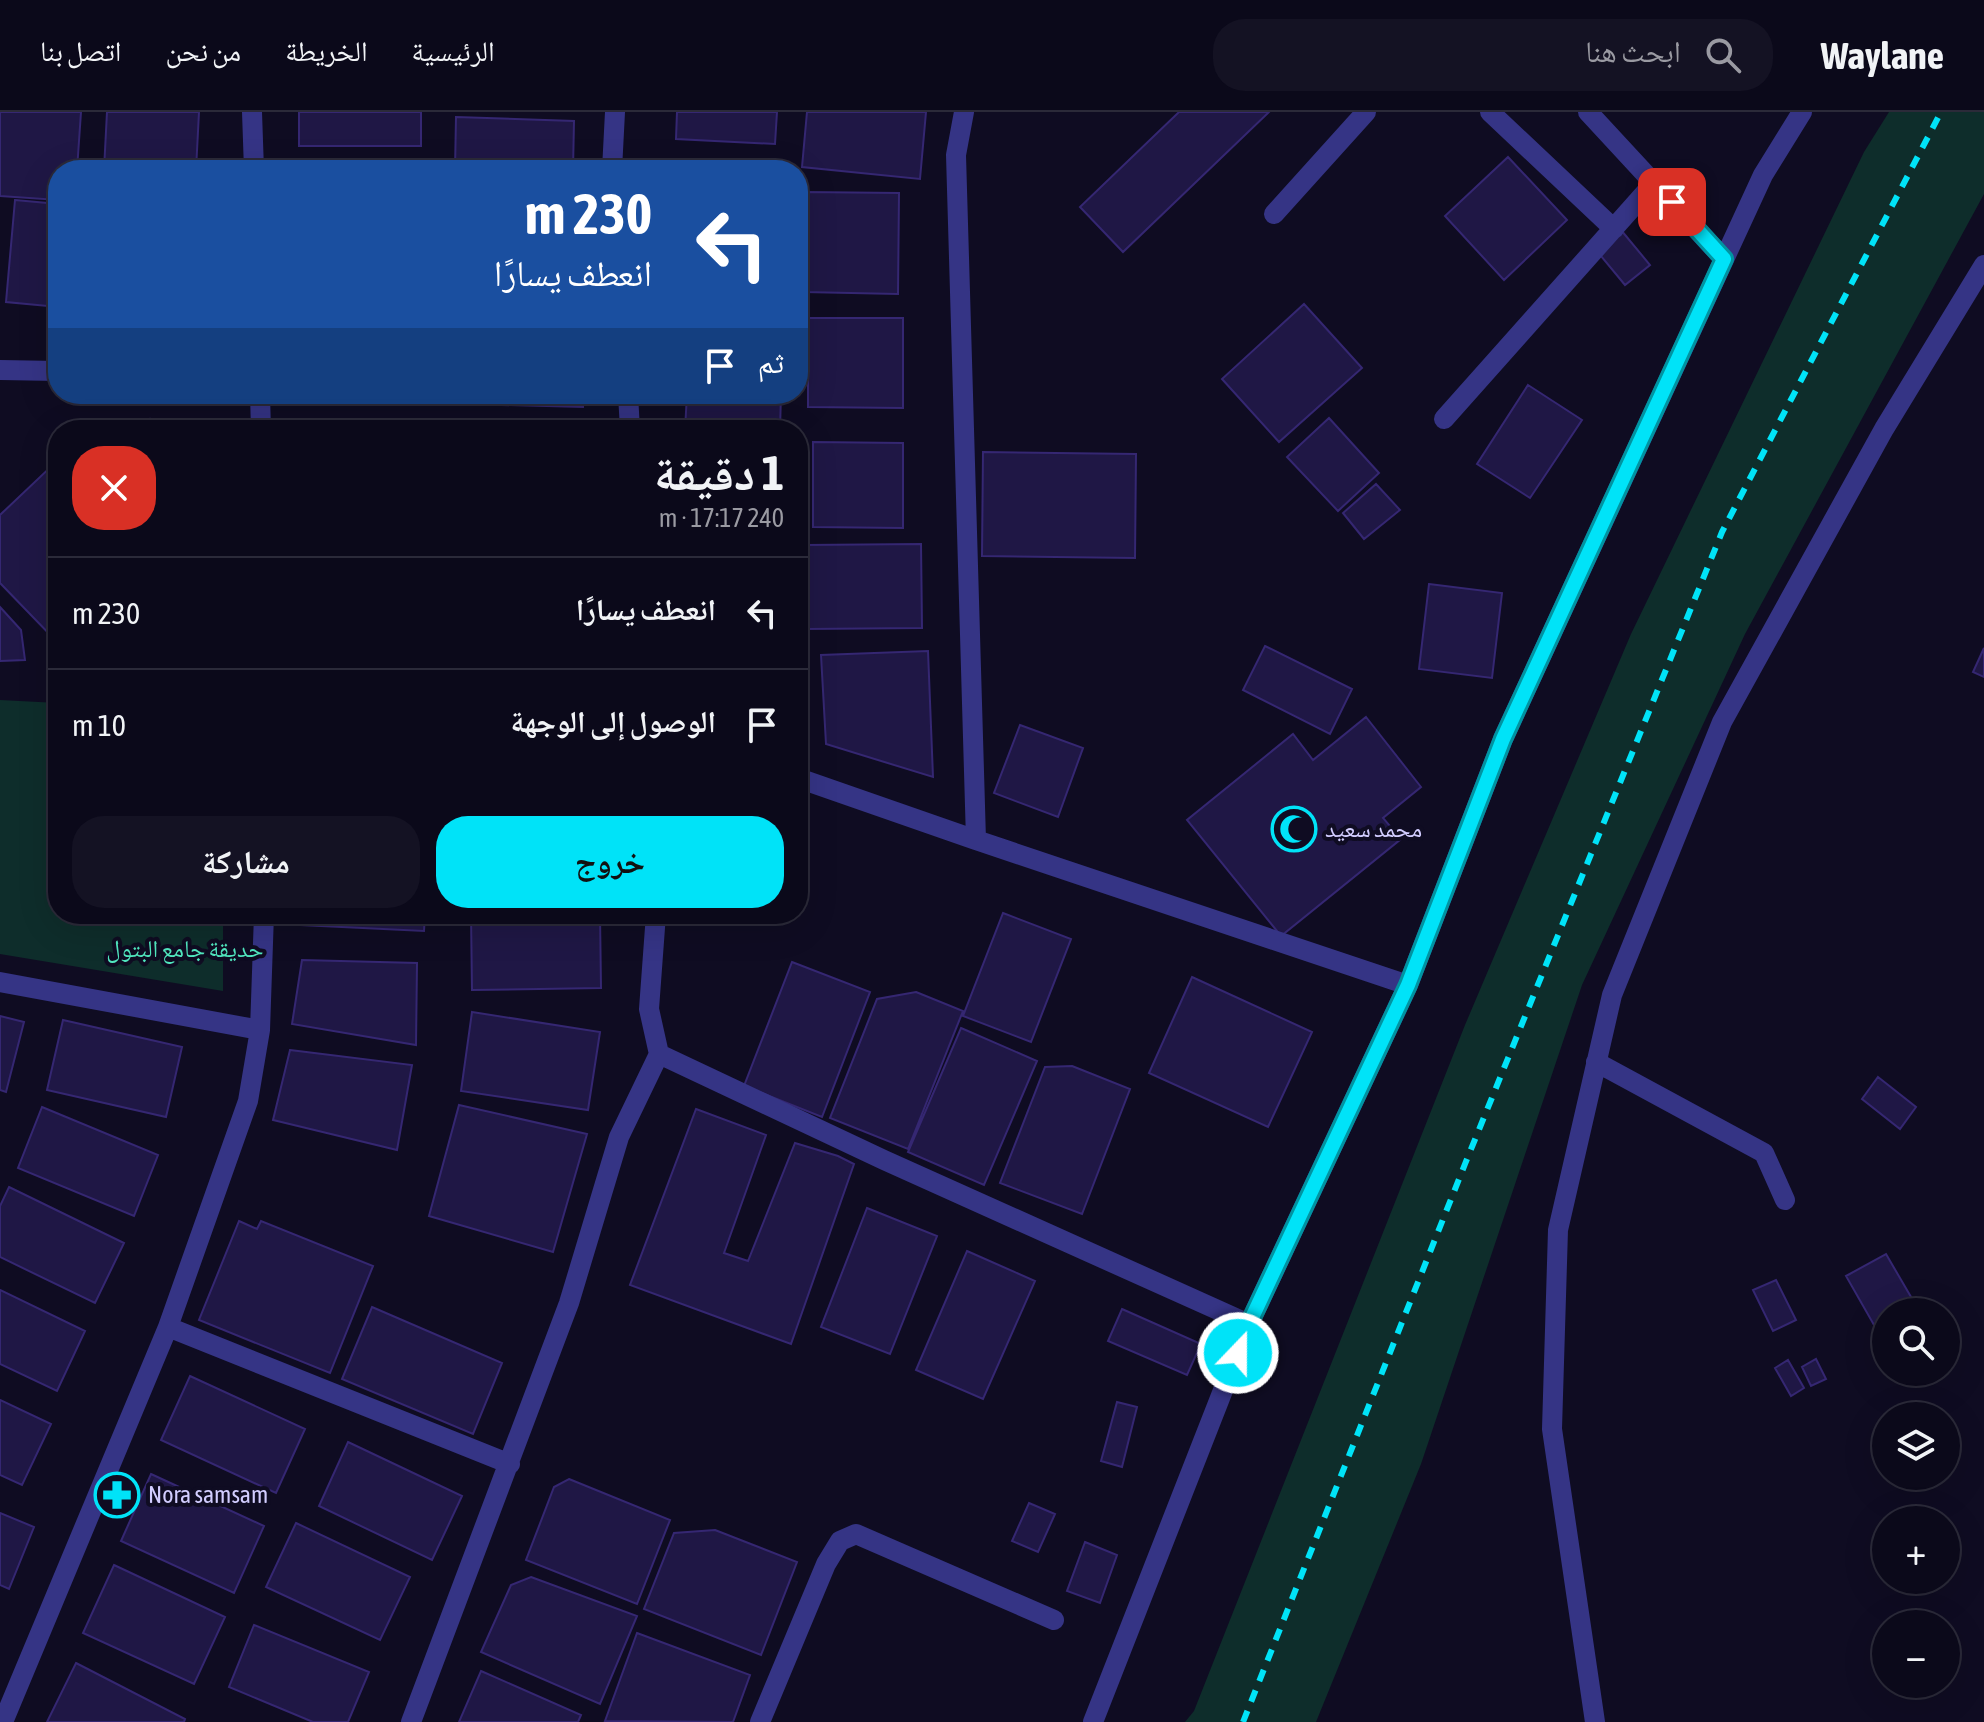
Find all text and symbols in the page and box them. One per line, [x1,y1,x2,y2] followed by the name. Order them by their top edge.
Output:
[1213,19,1773,91] search box
[1701,33,1745,77] icon: search
[1585,34,1681,68] text: ابحث هنا
[1821,34,1944,77] text: Waylane
[40,35,121,67] text: اتصل بنا
[165,35,241,67] text: من نحن
[285,35,368,67] text: الخريطة
[412,35,495,67] text: الرئيسية
[1638,168,1706,236] pin
[1650,180,1694,224] icon: arrive
[525,182,652,246] text: 230 m
[680,192,784,296] icon: left
[494,252,652,294] text: انعطف يسارًا
[698,344,742,388] icon: arrive
[758,345,784,379] text: ثم
[654,445,784,500] text: 1 دقيقة
[72,446,156,530] button: close
[659,503,784,533] text: 240 m · 17:17
[740,591,784,635] icon: left
[576,592,716,626] text: انعطف يسارًا
[72,596,140,630] text: 230 m
[740,703,784,747] icon: arrive
[511,704,716,738] text: الوصول إلى الوجهة
[72,708,126,742] text: 10 m
[1270,805,1318,853] mosque icon: محمد سعيد
[1325,815,1422,842] place label: محمد سعيد
[72,816,420,908] button: مشاركة
[436,816,784,908] button: خروج
[106,935,264,964] park label: حديقة جامع البتول
[1872,1298,1960,1698] map controls
[1872,1298,1960,1386] button: search
[1196,1311,1280,1395] position arrow
[1872,1402,1960,1490] button: layers
[93,1471,141,1519] pharmacy icon: Nora samsam
[148,1481,268,1508] place label: Nora samsam
[1872,1506,1960,1594] button: +
[1872,1610,1960,1698] button: −

